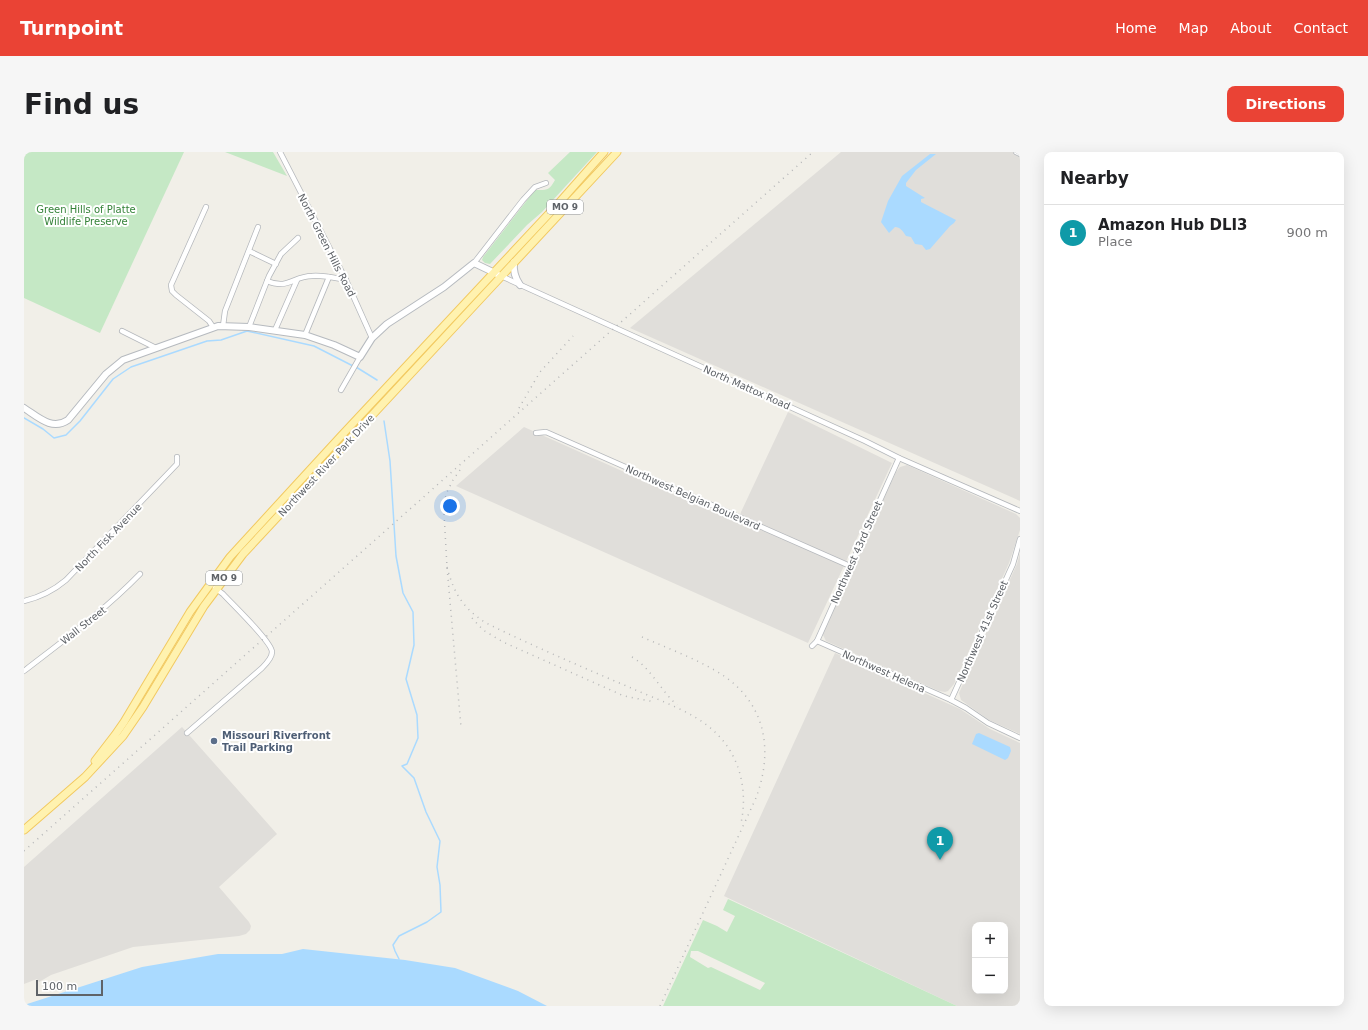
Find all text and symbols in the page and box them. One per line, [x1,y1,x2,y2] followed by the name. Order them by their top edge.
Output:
[20,17,123,39] text: Turnpoint
[1115,20,1157,36] text: Home
[1179,20,1208,36] text: Map
[1230,20,1272,36] text: About
[1294,20,1348,36] text: Contact
[1227,86,1344,122] button: Directions
[24,88,139,121] text: Find us
[1060,168,1129,188] text: Nearby
[296,192,357,298] street label: North Green Hills Road
[547,200,583,214] road number: MO 9
[36,204,136,227] park label: Green Hills of Platte Wildlife Preserve
[1098,216,1248,234] text: Amazon Hub DLI3
[1068,225,1078,240] text: 1
[1286,225,1328,240] text: 900 m
[1098,234,1133,249] text: Place
[702,363,792,412] street label: North Mattox Road
[276,412,376,519] street label: Northwest River Park Drive
[624,463,762,532] street label: Northwest Belgian Boulevard
[440,496,460,516] your location
[829,499,884,605] street label: Northwest 43rd Street
[73,501,144,574] street label: North Fisk Avenue
[206,571,242,585] road number: MO 9
[955,579,1010,684] street label: Northwest 41st Street
[58,604,108,647] street label: Wall Street
[841,648,927,695] street label: Northwest Helena
[222,730,331,753] place label: Missouri Riverfront Trail Parking
[209,736,219,746] marker: Missouri Riverfront Trail Parking
[927,827,953,860] pin: 1
[972,922,1008,994] map controls
[972,922,1008,958] button: +
[972,958,1008,994] button: −
[36,978,103,997] scale bar
[42,980,77,993] text: 100 m

